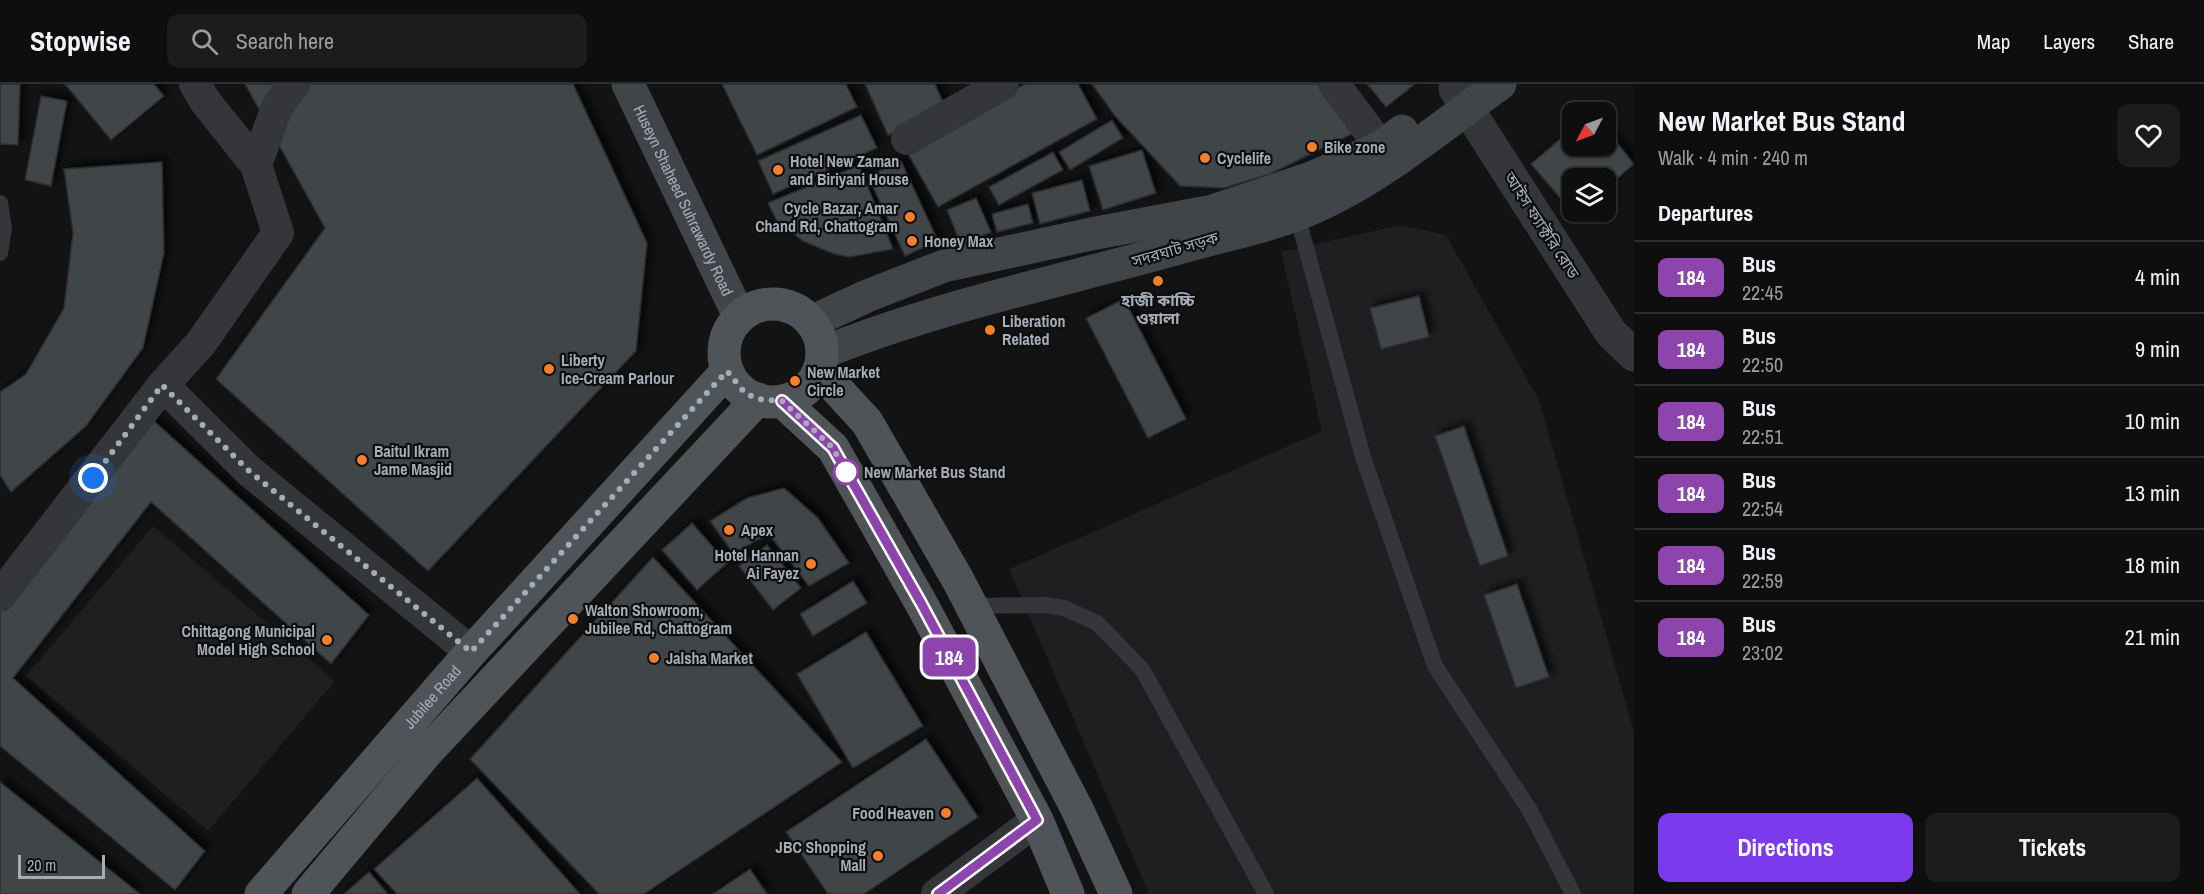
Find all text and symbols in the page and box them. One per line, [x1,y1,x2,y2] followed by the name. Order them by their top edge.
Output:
[167,14,587,68] search box
[30,22,131,60] text: Stopwise
[188,25,221,58] icon: search
[236,26,334,56] text: Search here
[1977,27,2010,56] text: Map
[2043,27,2095,56] text: Layers
[2128,27,2174,56] text: Share
[629,101,739,300] street label: Huseyn Shaheed Suhrawardy Road
[1562,102,1616,156] north arrow
[1562,102,1616,222] map controls
[1658,102,1906,140] text: New Market Bus Stand
[2117,104,2180,167] button: heart
[1324,136,1385,158] place label: Bike zone
[1305,140,1319,154] marker: Bike zone
[1658,144,1808,171] text: Walk · 4 min · 240 m
[1217,147,1271,169] place label: Cyclelife
[790,150,909,190] place label: Hotel New Zaman and Biriyani House
[1198,151,1212,165] marker: Cyclelife
[771,163,785,177] marker: Hotel New Zaman and Biriyani House
[1499,167,1585,283] street label: আইস ফ্যাক্টরি রোড
[1562,168,1616,222] button: layers
[755,197,899,237] place label: Cycle Bazar, Amar Chand Rd, Chattogram
[1658,198,1753,228] text: Departures
[903,210,917,224] marker: Cycle Bazar, Amar Chand Rd, Chattogram
[1128,226,1222,272] street label: সদরঘাট সড়ক
[924,230,994,252] place label: Honey Max
[905,234,919,248] marker: Honey Max
[1742,249,1776,279] text: Bus
[2135,262,2180,292] text: 4 min
[1677,263,1705,292] text: 184
[1151,274,1165,288] marker: হাজী কাচ্চি ওয়ালা
[1742,279,1783,306] text: 22:45
[1120,289,1196,329] place label: হাজী কাচ্চি ওয়ালা
[1002,310,1065,350] place label: Liberation Related
[1742,321,1776,351] text: Bus
[983,323,997,337] marker: Liberation Related
[2135,334,2180,364] text: 9 min
[1677,335,1705,364] text: 184
[561,349,675,389] place label: Liberty Ice-Cream Parlour
[1742,351,1783,378] text: 22:50
[807,361,881,401] place label: New Market Circle
[542,362,556,376] marker: Liberty Ice-Cream Parlour
[788,374,802,388] marker: New Market Circle
[1742,393,1776,423] text: Bus
[2125,406,2180,436] text: 10 min
[1677,407,1705,436] text: 184
[1742,423,1783,450] text: 22:51
[374,440,452,480] place label: Baitul Ikram Jame Masjid
[355,453,369,467] marker: Baitul Ikram Jame Masjid
[833,459,859,485] marker: New Market Bus Stand
[864,461,1005,483] place label: New Market Bus Stand
[78,463,108,493] your location
[1742,465,1776,495] text: Bus
[2125,478,2180,508] text: 13 min
[1677,479,1705,508] text: 184
[1742,495,1783,522] text: 22:54
[741,519,774,541] place label: Apex
[722,523,736,537] marker: Apex
[1742,537,1776,567] text: Bus
[714,544,799,584] place label: Hotel Hannan Ai Fayez
[2125,550,2180,580] text: 18 min
[1677,551,1705,580] text: 184
[804,557,818,571] marker: Hotel Hannan Ai Fayez
[1742,567,1783,594] text: 22:59
[585,599,732,639] place label: Walton Showroom, Jubilee Rd, Chattogram
[1742,609,1776,639] text: Bus
[566,612,580,626] marker: Walton Showroom, Jubilee Rd, Chattogram
[182,620,315,660] place label: Chittagong Municipal Model High School
[2125,622,2180,652] text: 21 min
[1677,623,1705,652] text: 184
[320,633,334,647] marker: Chittagong Municipal Model High School
[914,638,984,676] line badge: 184
[1742,639,1783,666] text: 23:02
[935,643,963,672] text: 184
[666,647,753,669] place label: Jalsha Market
[647,651,661,665] marker: Jalsha Market
[398,660,466,733] street label: Jubilee Road
[852,802,934,824] place label: Food Heaven
[939,806,953,820] marker: Food Heaven
[1658,813,1913,882] button: Directions
[1925,813,2180,882] button: Tickets
[776,836,866,876] place label: JBC Shopping Mall
[871,849,885,863] marker: JBC Shopping Mall
[18,852,105,880] scale bar
[27,854,56,876] text: 20 m

